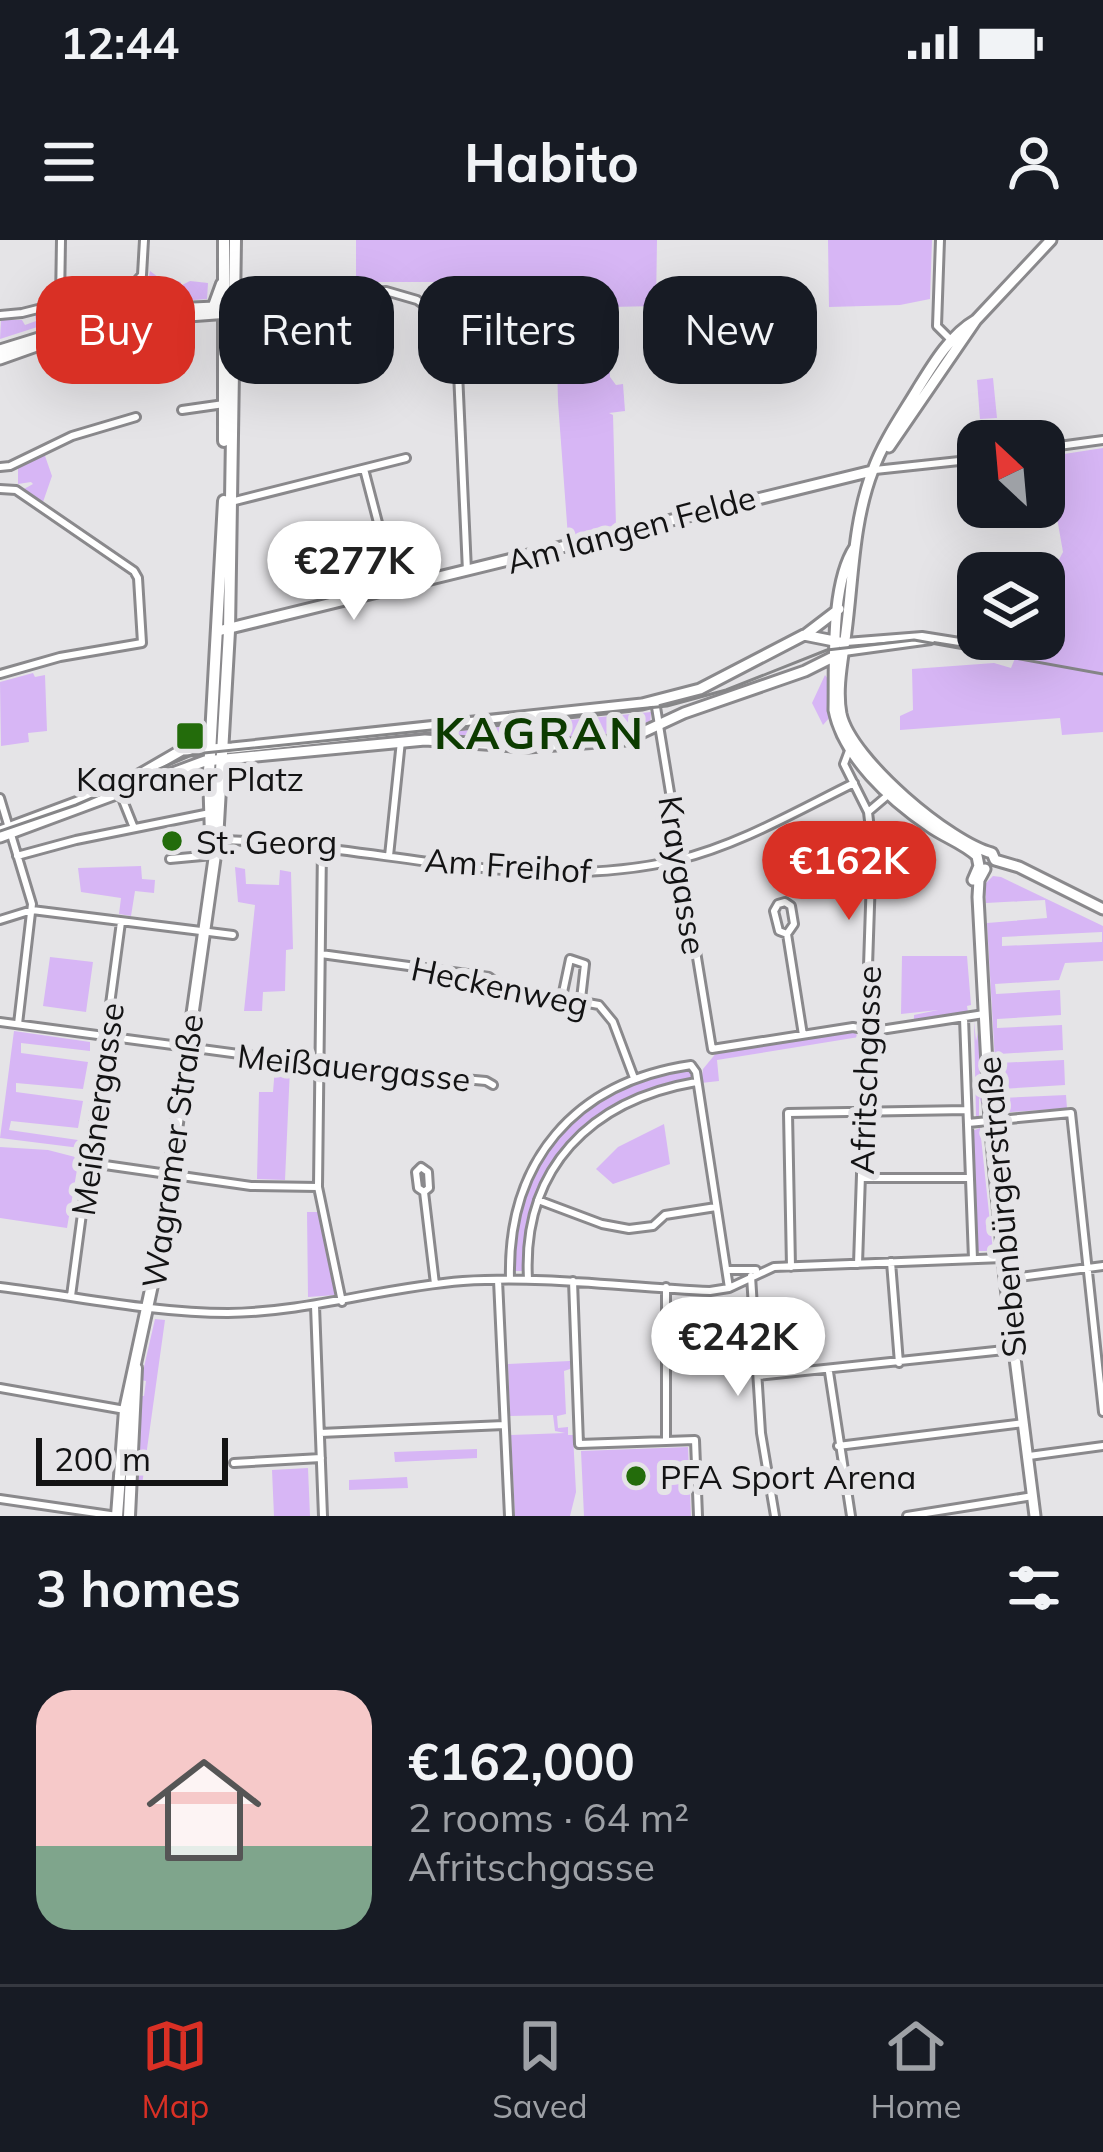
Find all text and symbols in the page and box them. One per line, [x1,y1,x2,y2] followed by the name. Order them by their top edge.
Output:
[60,14,179,70] text: 12:44
[464,128,639,196] text: Habito
[36,129,102,195] icon: menu
[1001,129,1067,195] icon: person
[36,276,195,384] chip: Buy
[219,276,394,384] chip: Rent
[418,276,619,384] chip: Filters
[643,276,817,384] chip: New
[957,420,1065,528] north arrow
[957,420,1065,660] map controls
[502,476,760,582] street label: Am langen Felde
[270,521,438,623] pin: €277K
[294,535,414,584] text: €277K
[957,552,1065,660] button: layers
[434,704,646,760] district label: KAGRAN
[174,720,206,752] marker: Kagraner Platz
[76,758,304,799] place label: Kagraner Platz
[650,793,716,957] street label: Kraygasse
[196,821,337,862] place label: St. Georg
[765,821,933,923] pin: €162K
[159,828,185,854] marker: St. Georg
[789,835,909,884] text: €162K
[423,839,593,891] street label: Am Freihof
[408,947,592,1025] street label: Heckenweg
[841,965,889,1175] street label: Afritschgasse
[62,1000,132,1218] street label: Meißnergasse
[132,1011,212,1291] street label: Wagramer Straße
[235,1034,473,1100] street label: Meißauergasse
[967,1055,1035,1359] street label: Siebenbürgerstraße
[654,1297,822,1399] pin: €242K
[678,1311,798,1360] text: €242K
[36,1432,228,1485] scale bar
[54,1438,151,1479] text: 200 m
[660,1456,916,1497] place label: PFA Sport Arena
[623,1463,649,1489] marker: PFA Sport Arena
[1001,1555,1067,1621] icon: filters
[36,1556,241,1620] text: 3 homes
[408,1729,635,1793] text: €162,000
[132,1738,276,1882] icon: home
[408,1793,689,1842] text: 2 rooms · 64 m²
[408,1842,655,1891] text: Afritschgasse
[141,2013,209,2126] tab: Map
[492,2013,588,2126] tab: Saved
[870,2013,962,2126] tab: Home

